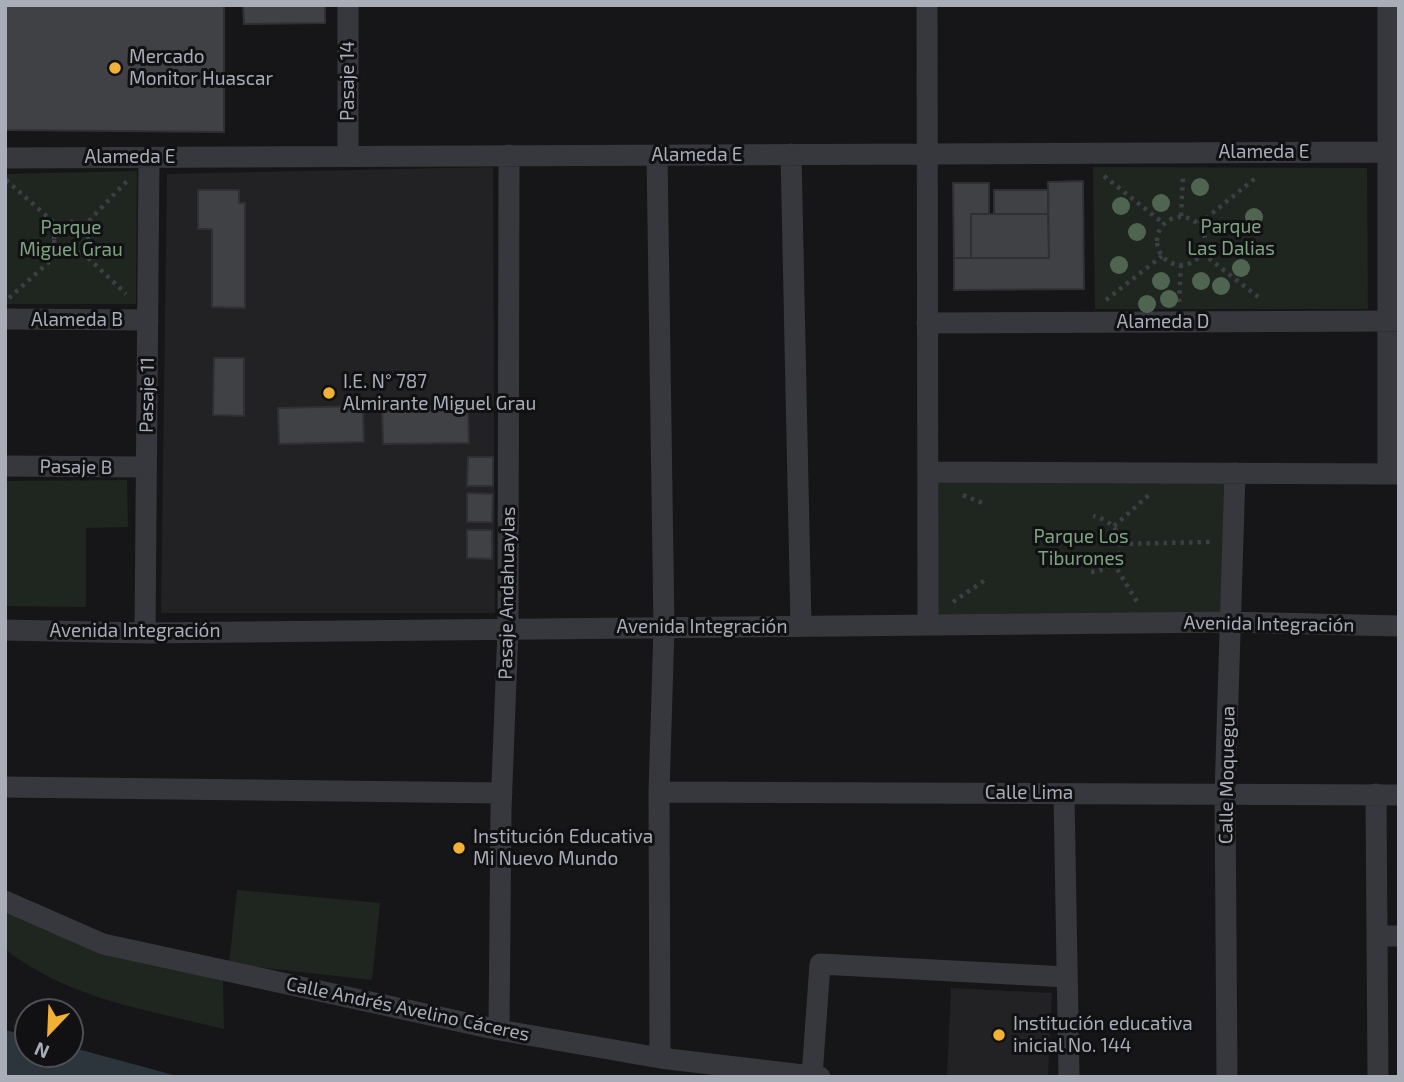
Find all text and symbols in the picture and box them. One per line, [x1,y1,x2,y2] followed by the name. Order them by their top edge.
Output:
[337,41,359,121] street label: Pasaje 14
[129,46,273,90] place label: Mercado Monitor Huascar
[107,60,123,76] marker: Mercado Monitor Huascar
[1219,141,1309,163] street label: Alameda E
[652,144,742,166] street label: Alameda E
[85,146,175,168] street label: Alameda E
[1187,216,1275,260] park label: Parque Las Dalias
[19,217,123,261] park label: Parque Miguel Grau
[31,309,123,331] street label: Alameda B
[1117,311,1209,333] street label: Alameda D
[135,357,159,433] street label: Pasaje 11
[343,371,536,415] place label: I.E. N° 787 Almirante Miguel Grau
[321,385,337,401] marker: I.E. N° 787 Almirante Miguel Grau
[39,455,113,479] street label: Pasaje B
[494,506,520,680] street label: Pasaje Andahuaylas
[1033,526,1129,570] park label: Parque Los Tiburones
[1183,611,1355,637] street label: Avenida Integración
[617,616,787,638] street label: Avenida Integración
[50,620,220,642] street label: Avenida Integración
[1214,706,1240,844] street label: Calle Moquegua
[985,782,1073,804] street label: Calle Lima
[473,826,653,870] place label: Institución Educativa Mi Nuevo Mundo
[451,840,467,856] marker: Institución Educativa Mi Nuevo Mundo
[284,972,532,1046] street label: Calle Andrés Avelino Cáceres
[14,998,84,1068] north arrow
[1013,1013,1193,1057] place label: Institución educativa inicial No. 144
[991,1027,1007,1043] marker: Institución educativa inicial No. 144
[31,1038,52,1064] text: N

